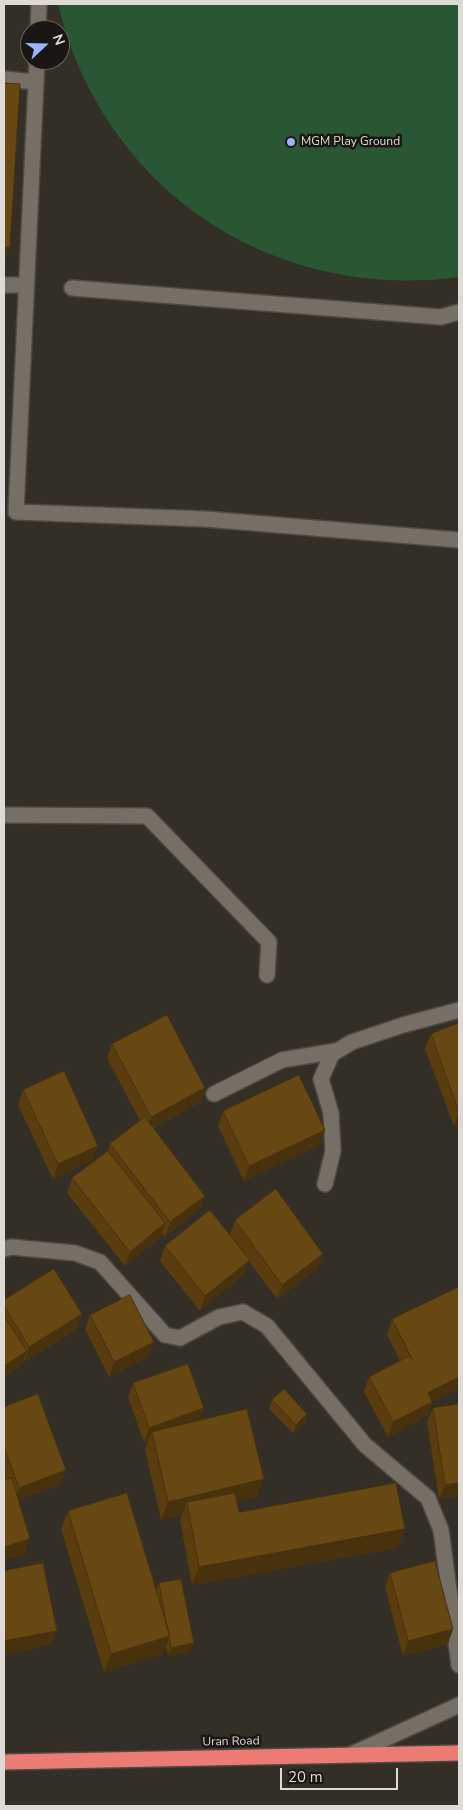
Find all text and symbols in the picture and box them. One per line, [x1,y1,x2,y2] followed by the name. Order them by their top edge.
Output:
[20,20,70,70] north arrow
[48,31,69,48] text: N
[301,135,400,149] place label: MGM Play Ground
[285,136,297,148] marker: MGM Play Ground
[202,1734,260,1750] street label: Uran Road
[283,1758,400,1790] scale bar
[288,1767,323,1787] text: 20 m

